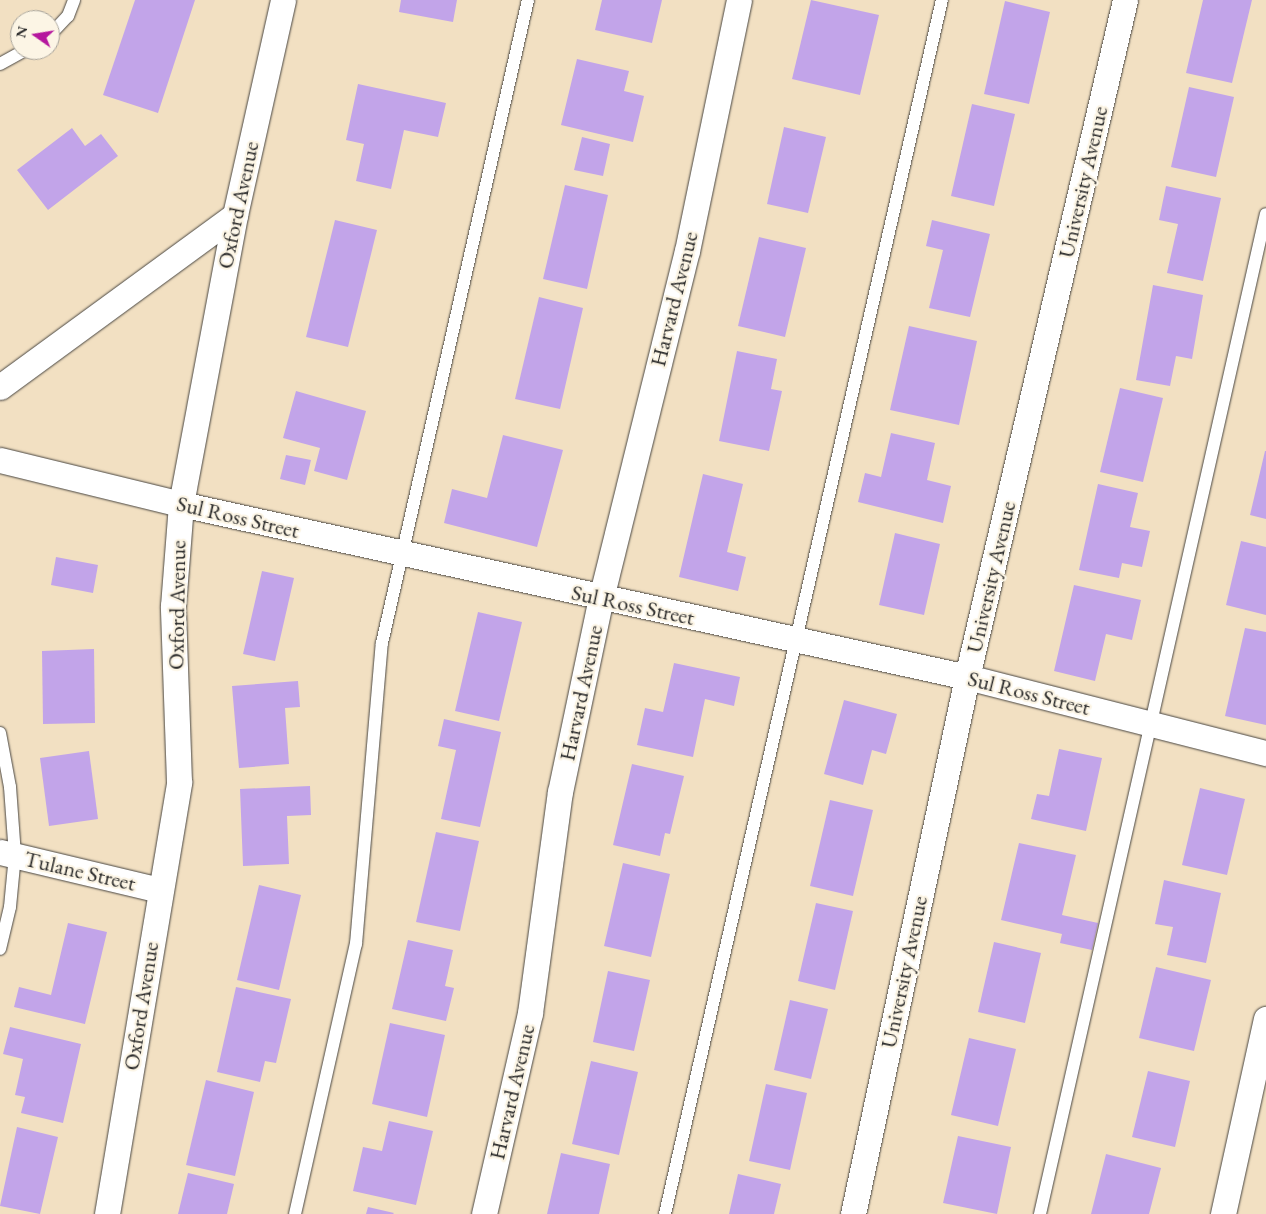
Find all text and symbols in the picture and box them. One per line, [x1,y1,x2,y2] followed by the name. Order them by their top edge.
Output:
[10,10,60,60] north arrow
[11,24,31,39] text: N
[1053,104,1113,260] street label: University Avenue
[212,139,264,271] street label: Oxford Avenue
[644,229,704,369] street label: Harvard Avenue
[174,490,302,544] street label: Sul Ross Street
[961,499,1021,655] street label: University Avenue
[163,540,191,670] street label: Oxford Avenue
[569,579,697,631] street label: Sul Ross Street
[554,623,608,763] street label: Harvard Avenue
[965,665,1093,721] street label: Sul Ross Street
[22,845,138,897] street label: Tulane Street
[875,894,933,1050] street label: University Avenue
[118,940,164,1072] street label: Oxford Avenue
[484,1022,540,1162] street label: Harvard Avenue

